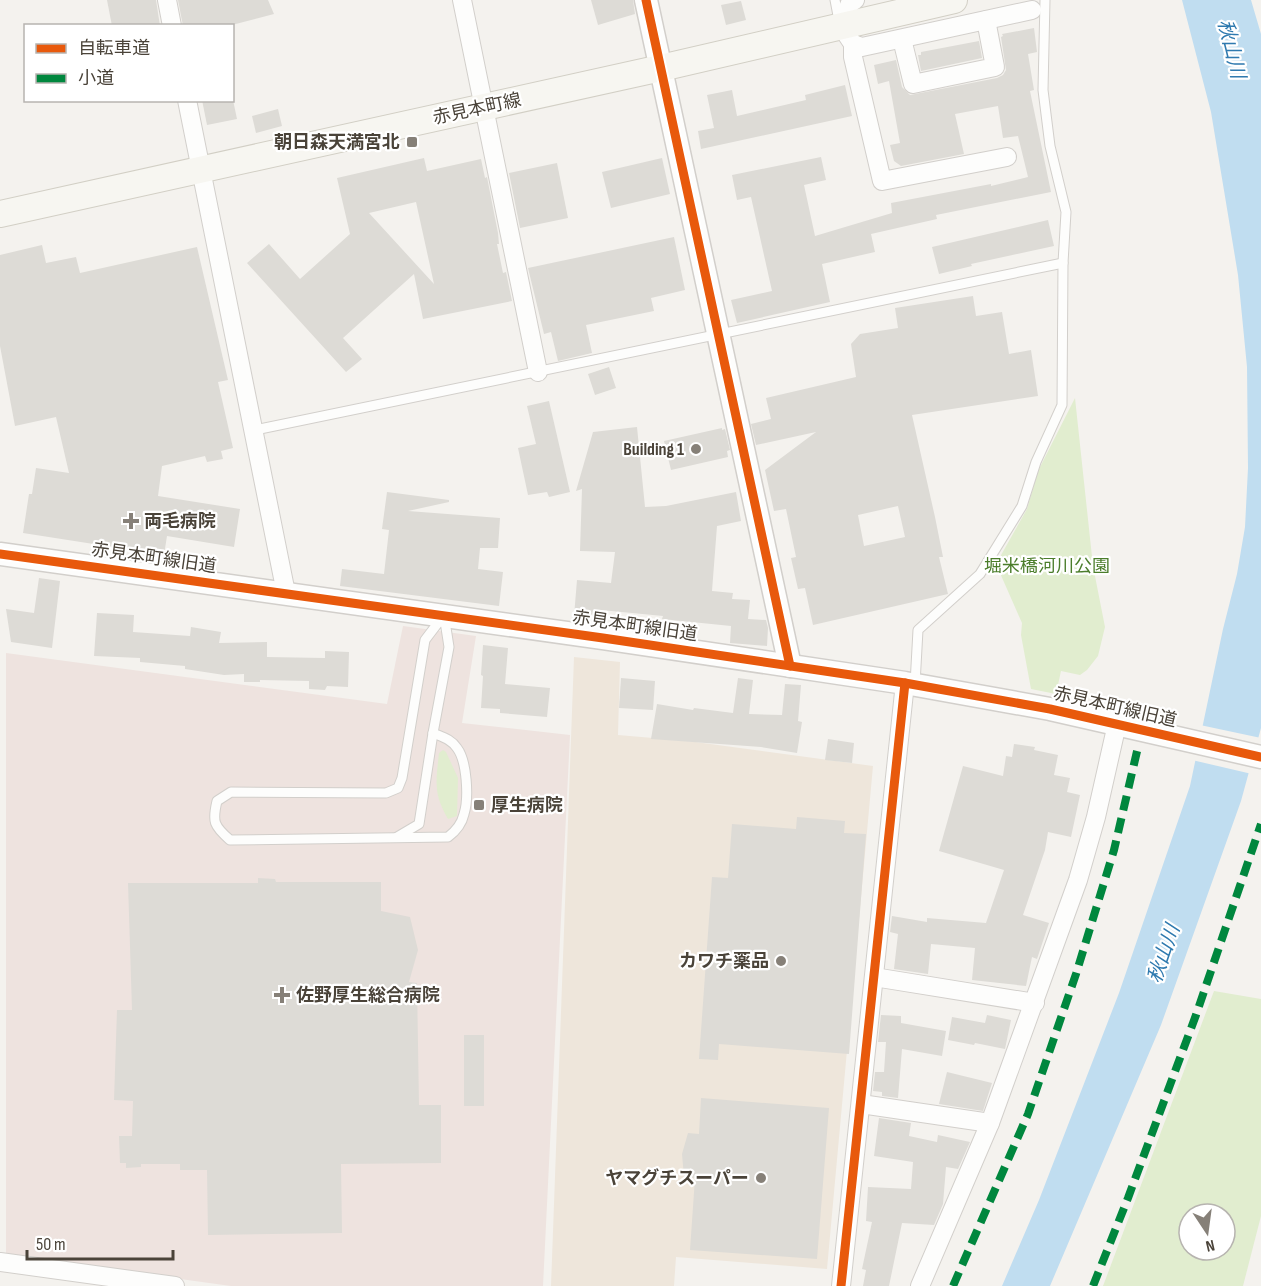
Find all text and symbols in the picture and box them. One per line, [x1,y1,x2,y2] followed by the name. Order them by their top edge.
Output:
[1212,17,1250,83] water label: 秋山川
[24,24,234,102] legend
[78,38,150,59] text: 自転車道
[78,68,114,89] text: 小道
[431,89,523,129] street label: 赤見本町線
[274,132,400,153] place label: 朝日森天満宮北
[405,135,419,149] marker: 朝日森天満宮北
[623,439,684,460] place label: Building 1
[689,442,703,456] marker: Building 1
[144,511,216,532] place label: 両毛病院
[122,512,140,530] marker: 両毛病院
[90,539,218,577] street label: 赤見本町線旧道
[984,556,1110,577] park label: 堀米橋河川公園
[571,607,699,645] street label: 赤見本町線旧道
[1051,683,1179,731] street label: 赤見本町線旧道
[491,795,563,816] place label: 厚生病院
[472,798,486,812] marker: 厚生病院
[1143,920,1186,986] water label: 秋山川
[679,951,769,972] place label: カワチ薬品
[774,954,788,968] marker: カワチ薬品
[296,985,440,1006] place label: 佐野厚生総合病院
[273,986,291,1004] marker: 佐野厚生総合病院
[605,1168,749,1189] place label: ヤマグチスーパー
[754,1171,768,1185] marker: ヤマグチスーパー
[1177,1202,1237,1262] north arrow
[27,1223,172,1261] scale bar
[36,1234,66,1255] text: 50 m
[1204,1235,1216,1255] text: N

